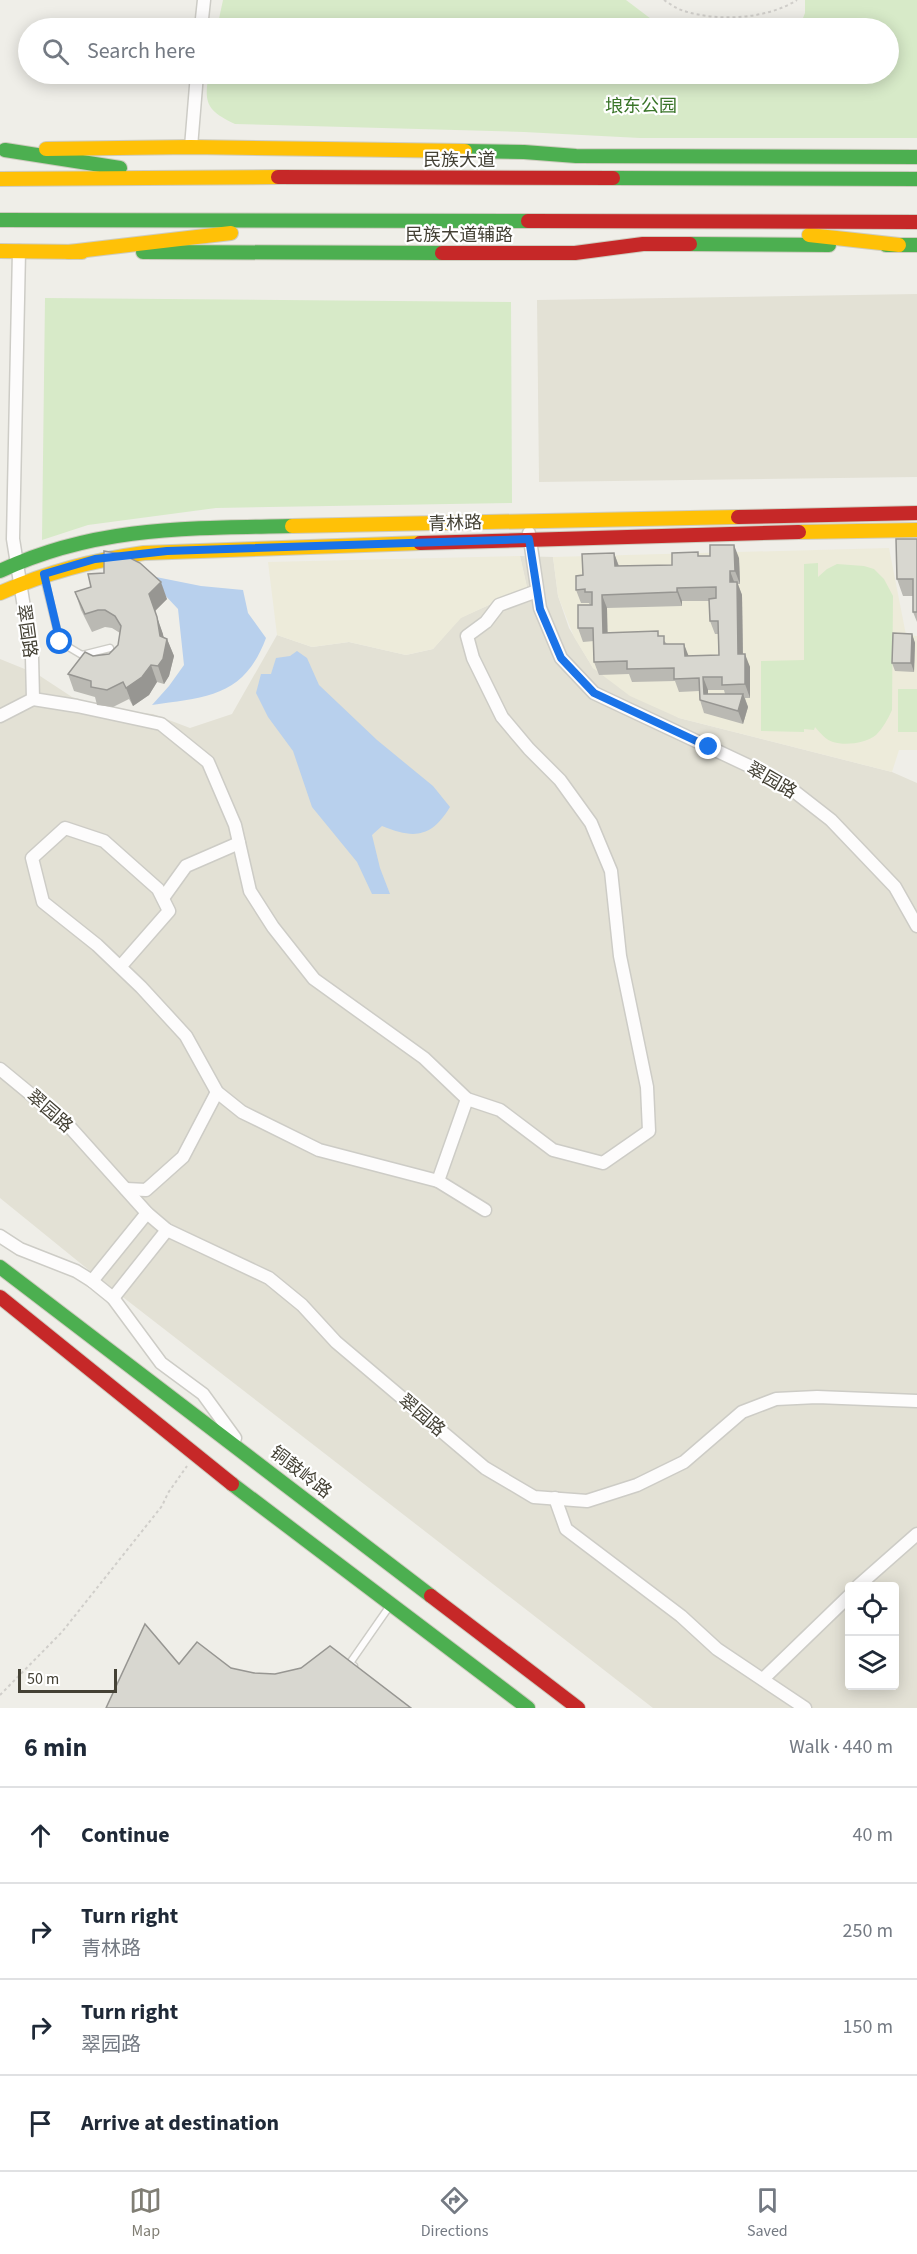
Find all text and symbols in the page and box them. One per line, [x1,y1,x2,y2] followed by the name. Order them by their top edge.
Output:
[18,18,899,84] search box
[39,35,72,68] icon: search
[87,35,195,67] text: Search here
[605,94,677,119] park label: 埌东公园
[423,148,495,173] street label: 民族大道
[405,223,513,248] street label: 民族大道辅路
[428,510,482,537] street label: 青林路
[10,603,43,660] street label: 翠园路
[46,628,72,654] route start
[695,733,721,759] route end
[742,756,801,805] street label: 翠园路
[21,1084,78,1139] street label: 翠园路
[393,1388,450,1442] street label: 翠园路
[265,1440,337,1504] street label: 铜鼓岭路
[845,1582,899,1690] map controls
[845,1582,899,1636] button: locate
[845,1636,899,1690] button: layers
[18,1666,117,1694] scale bar
[27,1668,59,1690] text: 50 m
[24,1729,87,1766] text: 6 min
[789,1733,893,1761] text: Walk · 440 m
[24,1819,57,1852] icon: ahead
[81,1819,170,1851] text: Continue
[853,1821,893,1849] text: 40 m
[81,1900,178,1932] text: Turn right
[24,1915,57,1948] icon: right
[843,1917,893,1945] text: 250 m
[81,1935,141,1963] text: 青林路
[81,1996,178,2028] text: Turn right
[24,2011,57,2044] icon: right
[843,2013,893,2041] text: 150 m
[81,2031,141,2059] text: 翠园路
[24,2107,57,2140] icon: arrive
[81,2107,279,2139] text: Arrive at destination
[129,2184,162,2242] tab: Map
[421,2184,488,2242] tab: Directions
[747,2184,788,2242] tab: Saved

